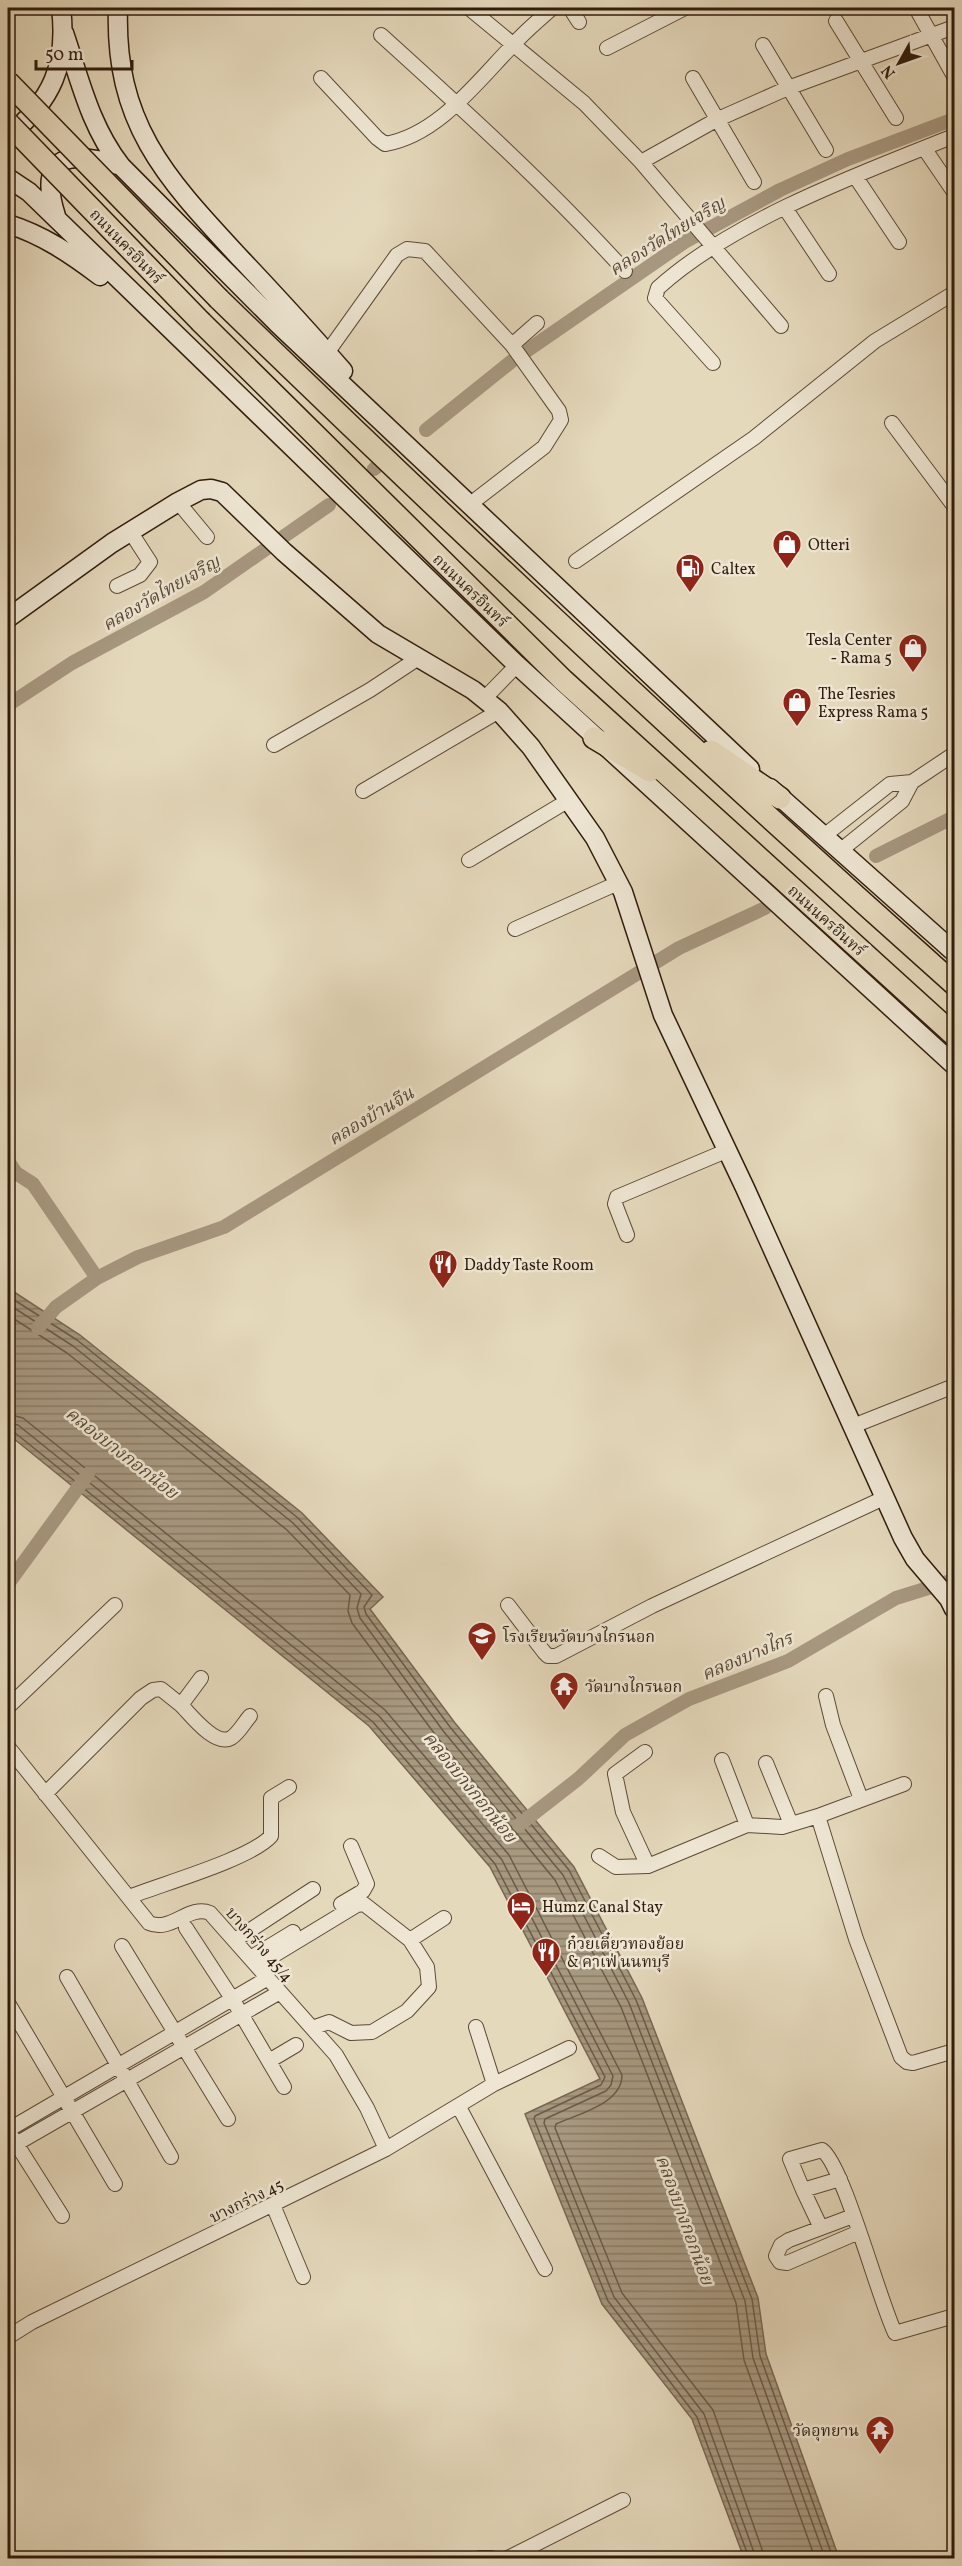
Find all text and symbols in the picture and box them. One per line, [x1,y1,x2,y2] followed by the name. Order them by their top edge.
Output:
[36,33,132,71] scale bar
[869,33,929,93] north arrow
[45,43,84,68] text: 50 m
[877,60,901,83] text: N
[604,189,732,283] water label: คลองวัดไทยเจริญ
[84,205,168,291] street label: ถนนนครอินทร์
[771,528,803,570] shop icon: Otteri
[808,535,850,557] place label: Otteri
[97,548,226,638] water label: คลองวัดไทยเจริญ
[427,550,513,634] street label: ถนนนครอินทร์
[674,552,706,594] fuel station icon: Caltex
[711,559,756,581] place label: Caltex
[806,630,892,670] place label: Tesla Center - Rama 5
[897,632,929,674] shop icon: Tesla Center - Rama 5
[818,684,928,724] place label: The Tesries Express Rama 5
[781,686,813,728] shop icon: The Tesries Express Rama 5
[782,881,870,963] street label: ถนนนครอินทร์
[324,1082,419,1153] water label: คลองบ้านจีน
[427,1248,459,1290] restaurant icon: Daddy Taste Room
[464,1255,594,1277] place label: Daddy Taste Room
[60,1402,183,1507] water label: คลองบางกอกน้อย
[466,1620,498,1662] school or university icon: โรงเรียนวัดบางไกรนอก
[697,1624,799,1688] water label: คลองบางไกร
[502,1626,655,1649] place label: โรงเรียนวัดบางไกรนอก
[548,1670,580,1712] temple icon: วัดบางไกรนอก
[585,1676,682,1699] place label: วัดบางไกรนอก
[416,1727,522,1850] water label: คลองบางกอกน้อย
[505,1890,537,1932] hotel icon: Humz Canal Stay
[542,1897,663,1919] place label: Humz Canal Stay
[220,1903,297,1988] street label: บางกร่าง 45/4
[567,1932,684,1974] place label: ก๋วยเตี๋ยวทองย้อย & คาเฟ่ นนทบุรี
[530,1936,562,1978] restaurant icon: ก๋วยเตี๋ยวทองย้อย & คาเฟ่ นนทบุรี
[649,2152,719,2290] water label: คลองบางกอกน้อย
[206,2174,287,2229] street label: บางกร่าง 45
[864,2414,896,2456] temple icon: วัดอุทยาน
[793,2421,859,2443] place label: วัดอุทยาน

